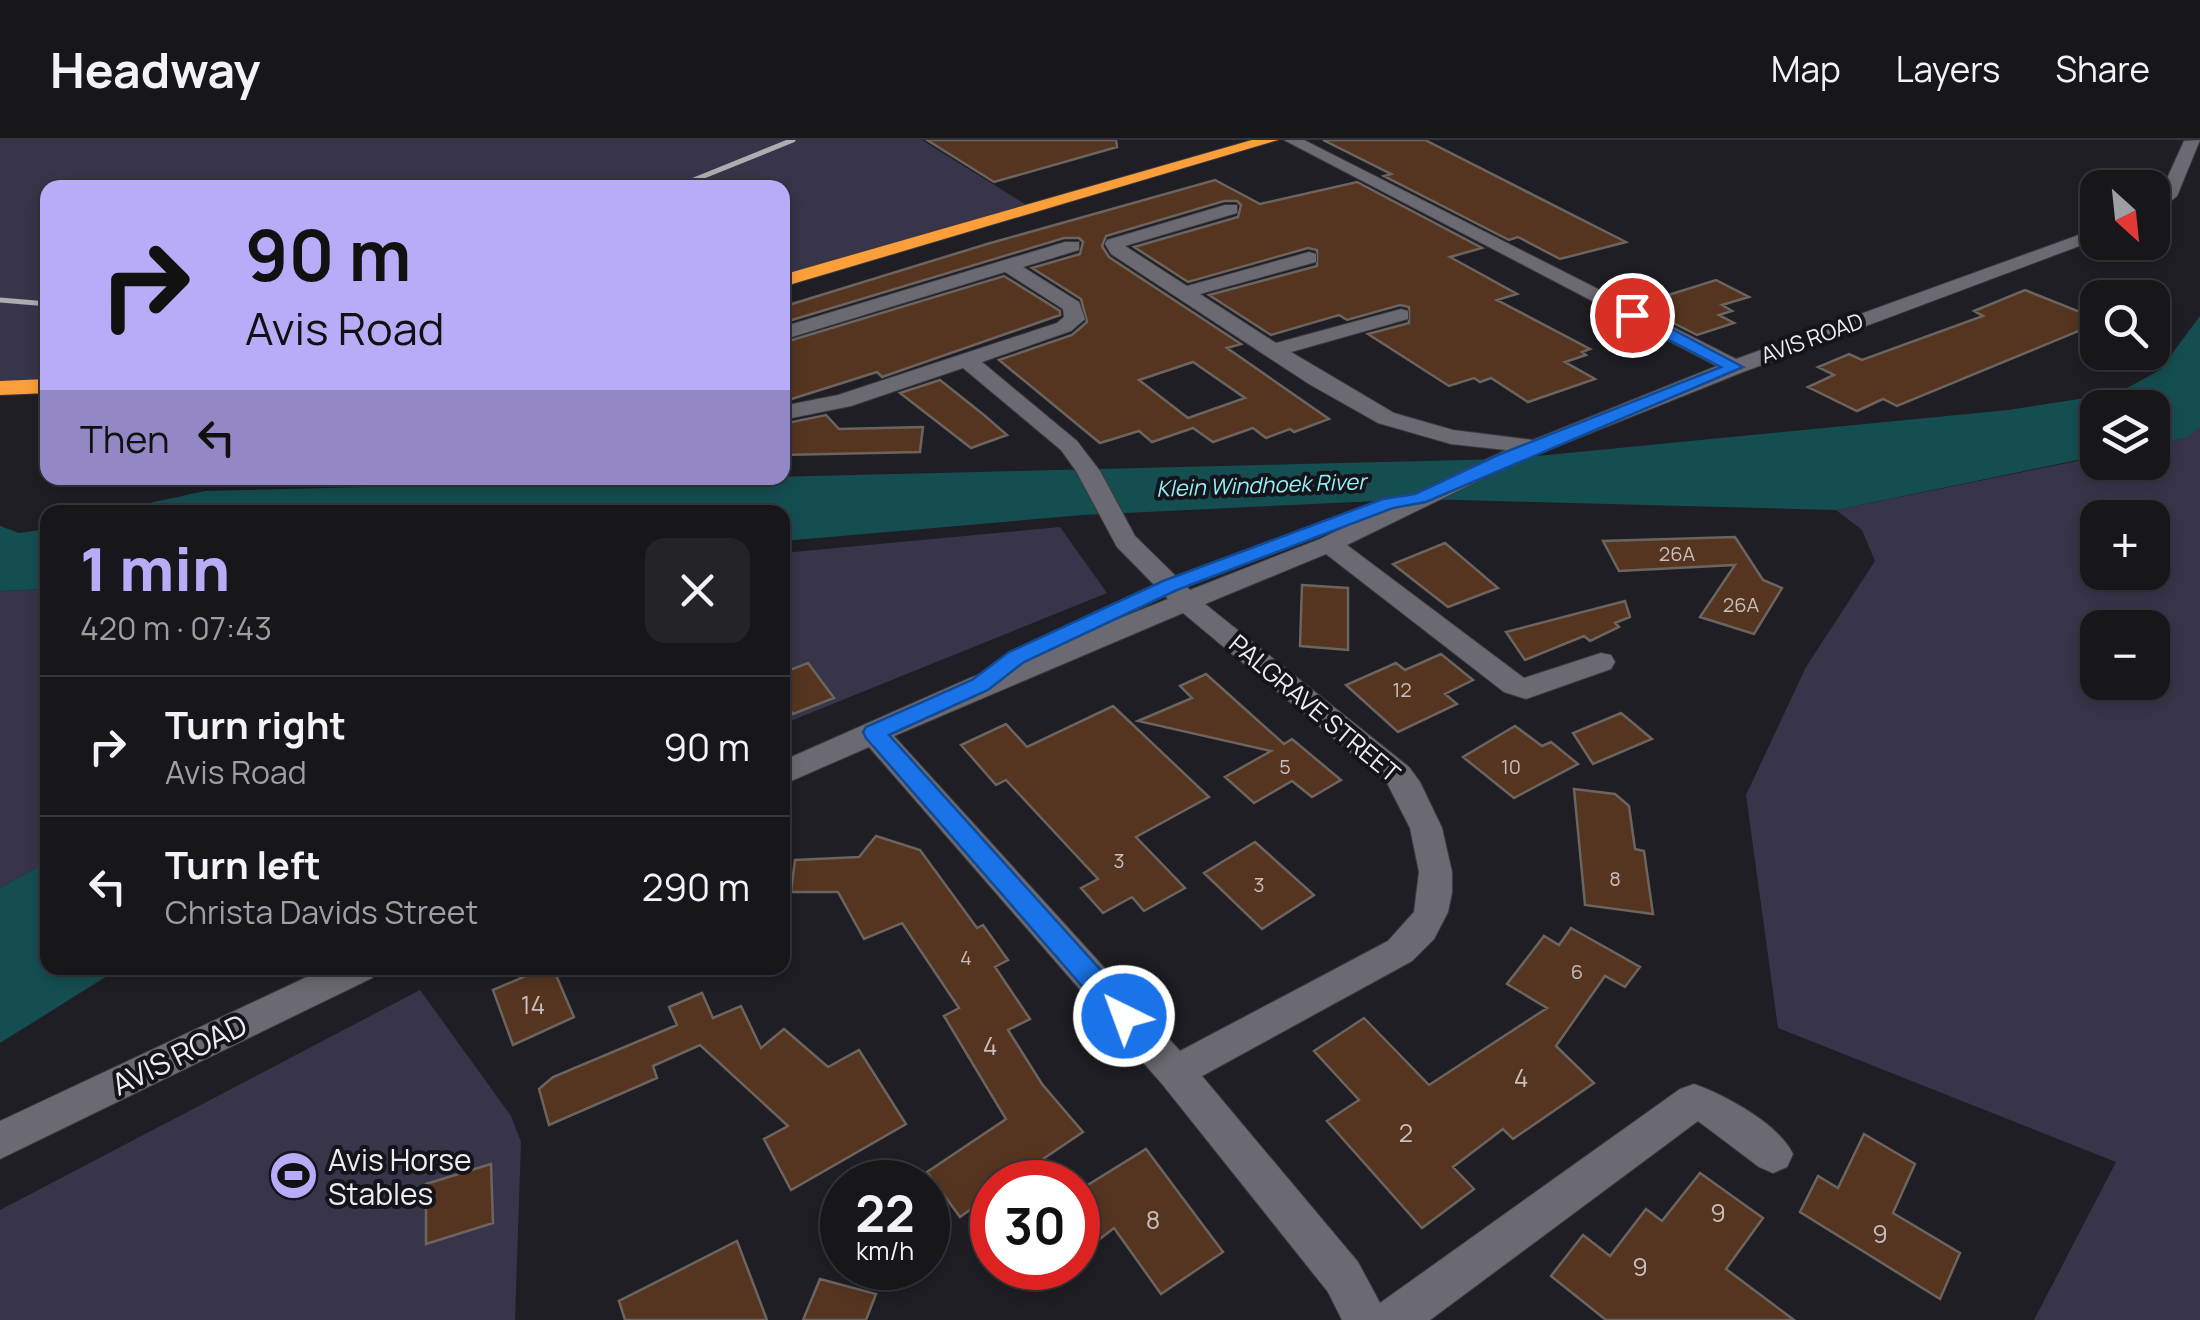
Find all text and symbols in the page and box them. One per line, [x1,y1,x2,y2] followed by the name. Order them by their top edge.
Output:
[50,37,260,102] text: Headway
[1771,45,1841,93] text: Map
[1896,45,2000,93] text: Layers
[2055,45,2150,93] text: Share
[2080,170,2170,260] north arrow
[2080,170,2170,700] map controls
[245,206,412,302] text: 90 m
[80,220,210,350] icon: right
[1590,273,1675,358] pin
[2080,280,2170,370] button: search
[1605,288,1660,343] icon: arrive
[245,297,444,359] text: Avis Road
[1757,306,1867,370] street label: AVIS ROAD
[2080,390,2170,480] button: layers
[189,410,244,465] icon: left
[80,412,169,464] text: Then
[1156,466,1369,504] water label: Klein Windhoek River
[2080,500,2170,590] button: +
[80,527,230,609] text: 1 min
[645,538,750,643] button: close
[1659,540,1696,567] house number: 26A
[1723,591,1760,618] house number: 26A
[80,606,272,650] text: 420 m · 07:43
[2080,610,2170,700] button: −
[1222,626,1408,790] street label: PALGRAVE STREET
[1392,676,1412,703] house number: 12
[165,698,346,750] text: Turn right
[80,719,135,774] icon: right
[663,720,750,772] text: 90 m
[165,750,307,794] text: Avis Road
[1279,753,1291,780] house number: 5
[1501,753,1521,780] house number: 10
[165,838,321,890] text: Turn left
[1113,847,1125,874] house number: 3
[80,859,135,914] icon: left
[642,860,750,912] text: 290 m
[1609,865,1621,892] house number: 8
[1253,871,1265,898] house number: 3
[165,890,478,934] text: Christa Davids Street
[960,944,972,971] house number: 4
[1571,958,1583,985] house number: 6
[1072,964,1176,1068] position arrow
[521,987,545,1022] house number: 14
[105,1004,253,1104] street label: AVIS ROAD
[983,1028,997,1063] house number: 4
[1514,1060,1528,1095] house number: 4
[1399,1115,1413,1150] house number: 2
[328,1139,472,1214] place label: Avis Horse Stables
[267,1150,319,1202] sports icon: Avis Horse Stables
[970,1160,1100,1290] speed limit sign: 30
[855,1179,915,1247] text: 22
[1710,1195,1726,1230] house number: 9
[1146,1202,1160,1237] house number: 8
[1872,1216,1888,1251] house number: 9
[856,1233,914,1268] text: km/h
[1632,1249,1648,1284] house number: 9

